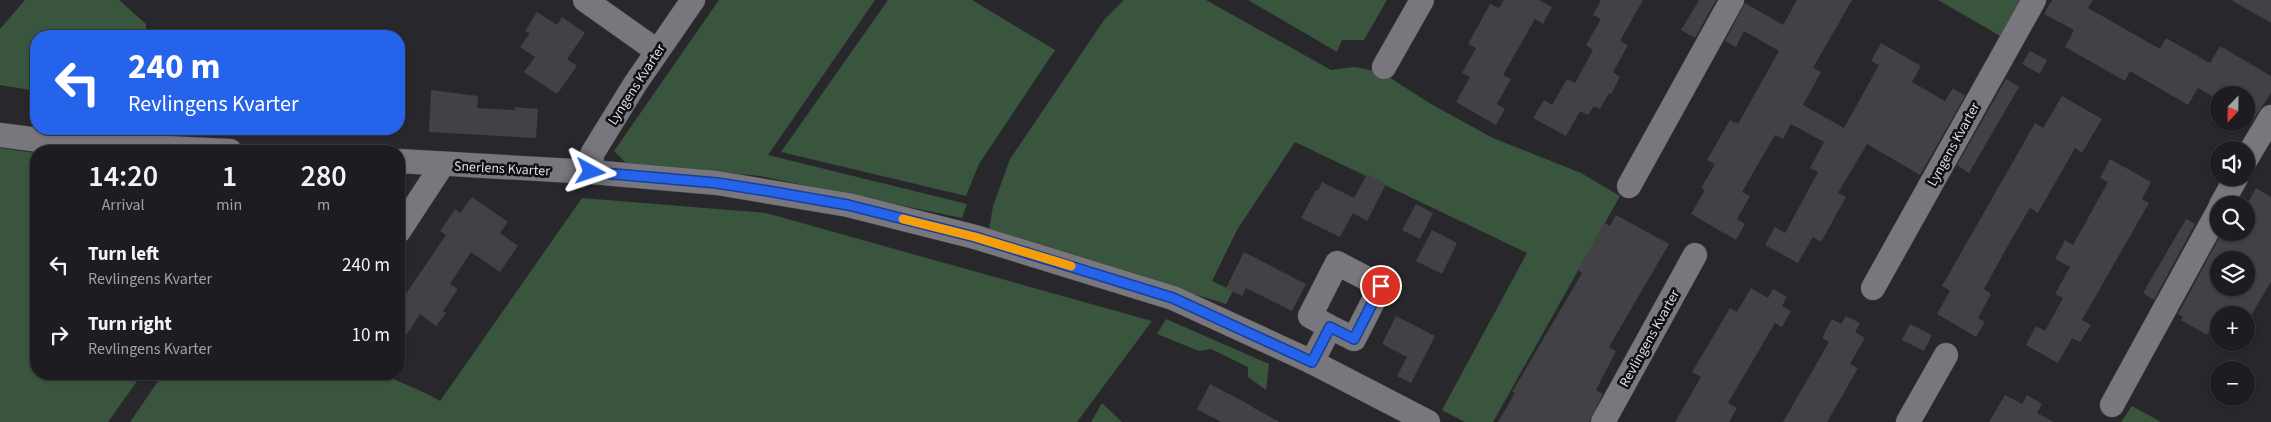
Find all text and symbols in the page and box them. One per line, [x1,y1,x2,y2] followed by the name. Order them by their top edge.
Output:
[603,40,671,129] street label: Lyngens Kvarter
[128,42,220,92] text: 240 m
[45,50,110,115] icon: left
[2210,86,2255,131] north arrow
[2210,86,2255,406] map controls
[128,88,299,120] text: Revlingens Kvarter
[1923,99,1985,190] street label: Lyngens Kvarter
[2210,141,2255,186] button: sound
[564,145,616,197] position arrow
[88,155,158,198] text: 14:20
[222,155,237,198] text: 1
[301,155,347,198] text: 280
[453,156,551,182] street label: Snerlens Kvarter
[102,194,145,216] text: Arrival
[216,194,242,216] text: min
[317,194,330,216] text: m
[2210,196,2255,241] button: search
[88,241,159,268] text: Turn left
[45,251,73,279] icon: left
[2210,251,2255,296] button: layers
[342,252,390,279] text: 240 m
[1360,265,1402,307] pin
[88,268,212,290] text: Revlingens Kvarter
[1367,272,1395,300] icon: arrive
[1615,286,1685,391] street label: Revlingens Kvarter
[2210,306,2255,351] button: +
[88,311,172,338] text: Turn right
[45,321,73,349] icon: right
[352,322,390,349] text: 10 m
[88,338,212,360] text: Revlingens Kvarter
[2210,361,2255,406] button: −

